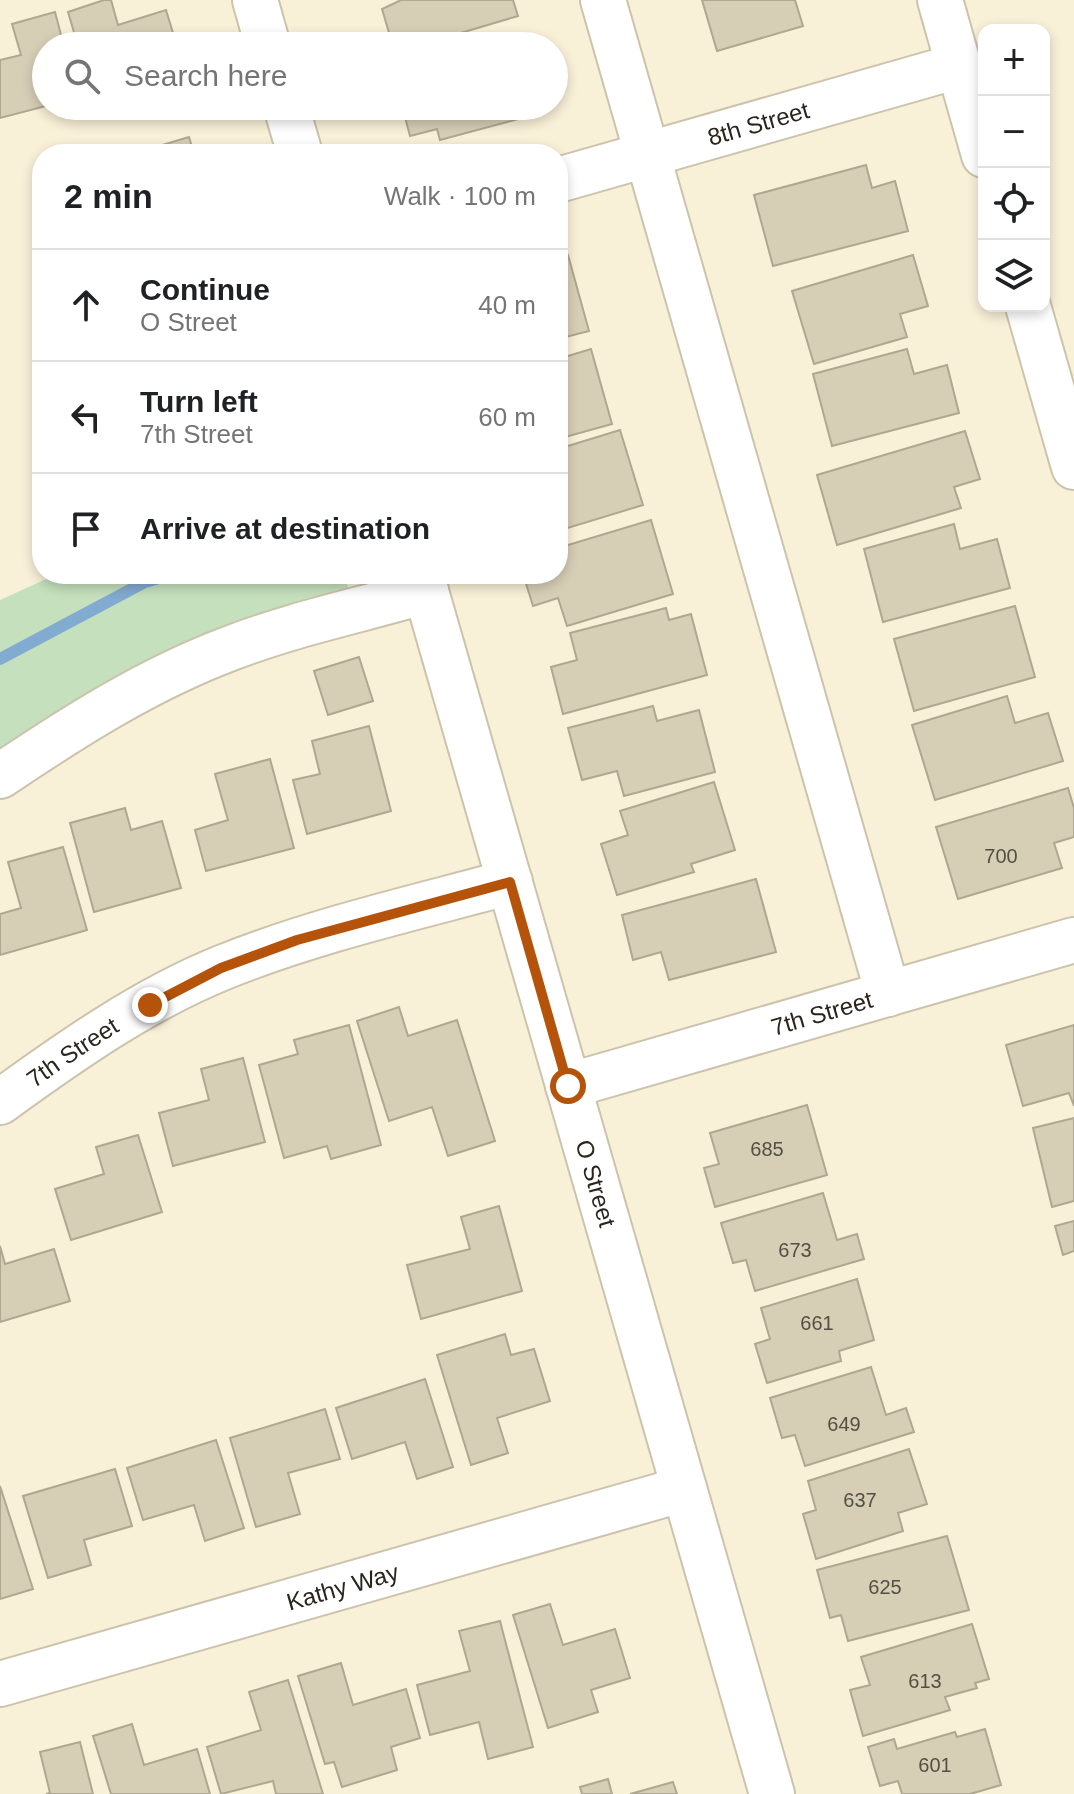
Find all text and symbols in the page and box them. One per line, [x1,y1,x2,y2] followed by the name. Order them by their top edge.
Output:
[978,24,1050,312] map controls
[978,24,1050,96] button: +
[32,32,568,120] search box
[60,54,104,98] icon: search
[124,59,287,92] text: Search here
[704,96,812,150] street label: 8th Street
[978,96,1050,168] button: −
[978,168,1050,240] button: locate
[64,177,153,215] text: 2 min
[384,181,536,211] text: Walk · 100 m
[978,240,1050,312] button: layers
[140,273,270,306] text: Continue
[64,283,108,327] icon: ahead
[478,290,536,320] text: 40 m
[140,307,237,337] text: O Street
[140,385,258,418] text: Turn left
[64,395,108,439] icon: left
[478,402,536,432] text: 60 m
[140,419,253,449] text: 7th Street
[64,507,108,551] icon: arrive
[140,512,430,545] text: Arrive at destination
[984,845,1018,867] house number: 700
[768,985,876,1040] street label: 7th Street
[132,987,168,1023] route end
[21,1011,123,1092] street label: 7th Street
[550,1068,586,1104] route start
[571,1137,622,1230] street label: O Street
[750,1138,784,1160] house number: 685
[778,1239,812,1261] house number: 673
[800,1312,834,1334] house number: 661
[827,1413,861,1435] house number: 649
[843,1489,877,1511] house number: 637
[283,1558,401,1615] street label: Kathy Way
[868,1576,902,1598] house number: 625
[908,1670,942,1692] house number: 613
[918,1754,952,1776] house number: 601

